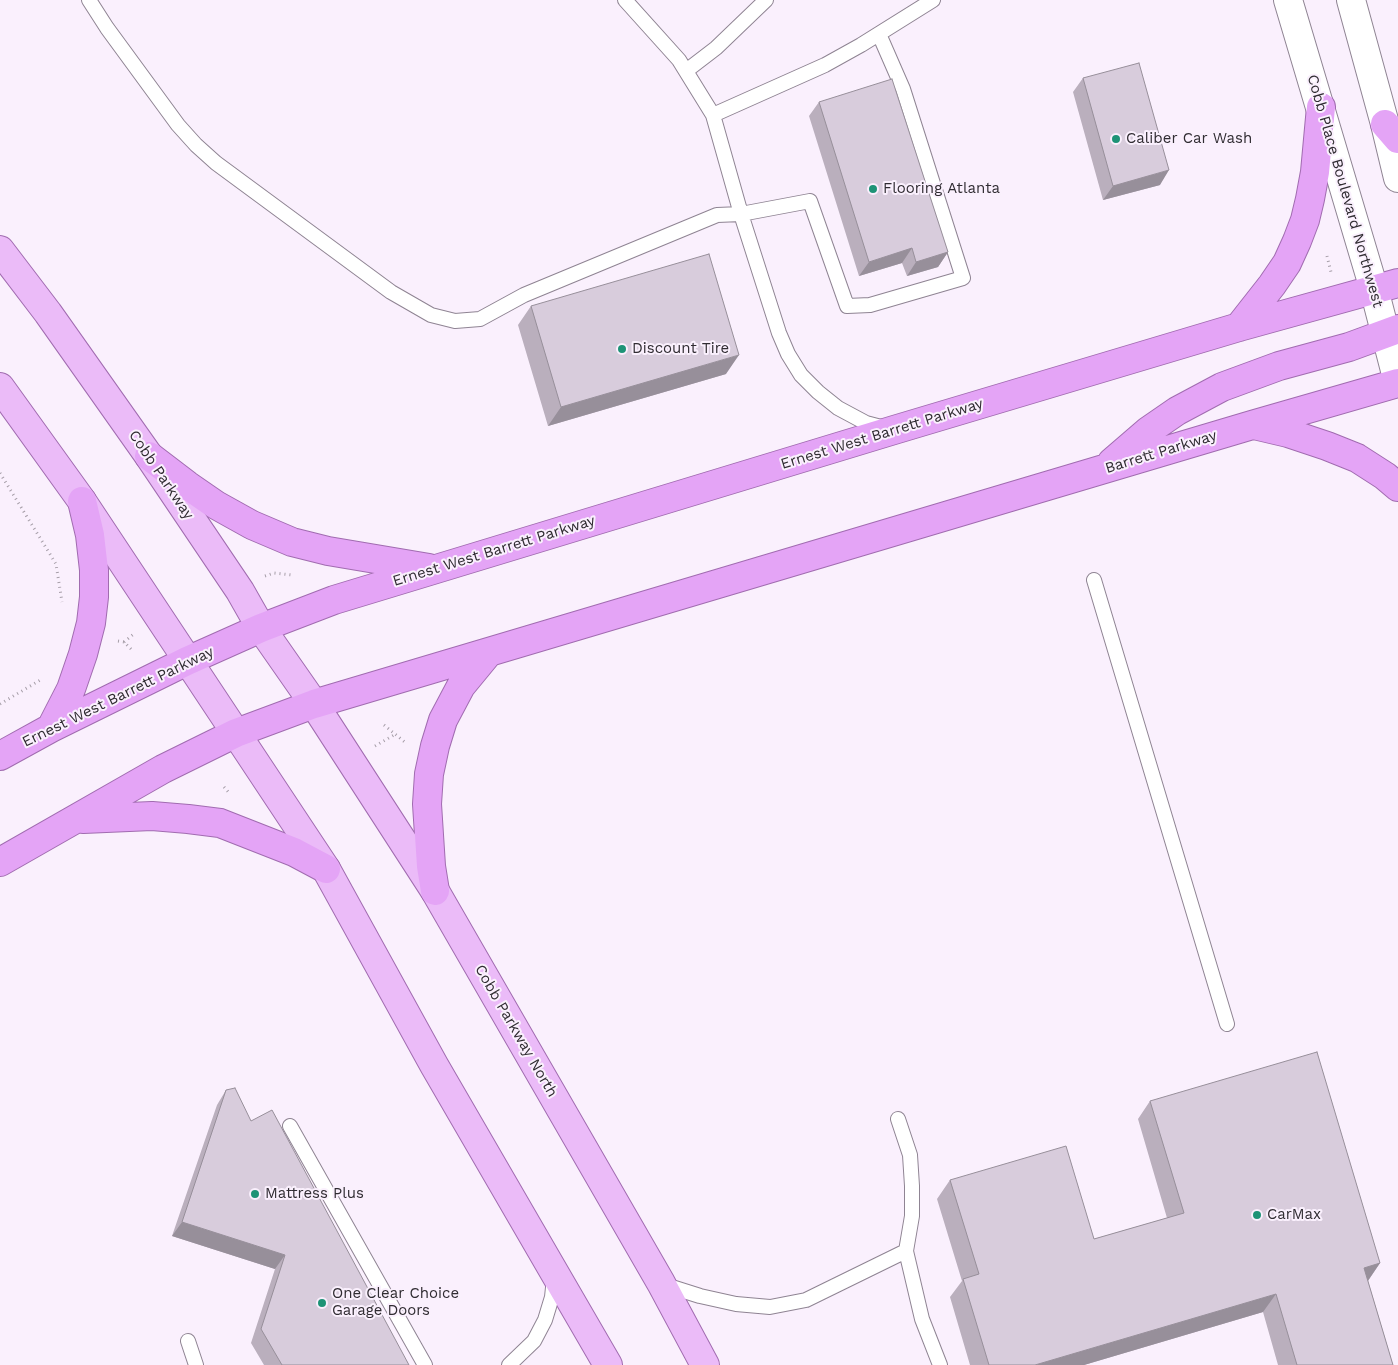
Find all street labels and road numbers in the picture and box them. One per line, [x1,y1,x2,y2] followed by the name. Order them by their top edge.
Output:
[1303,73,1387,309] street label: Cobb Place Boulevard Northwest
[779,395,985,473] street label: Ernest West Barrett Parkway
[1103,426,1219,478] street label: Barrett Parkway
[125,427,197,523] street label: Cobb Parkway
[391,512,597,590] street label: Ernest West Barrett Parkway
[19,643,217,751] street label: Ernest West Barrett Parkway
[471,962,561,1100] street label: Cobb Parkway North

